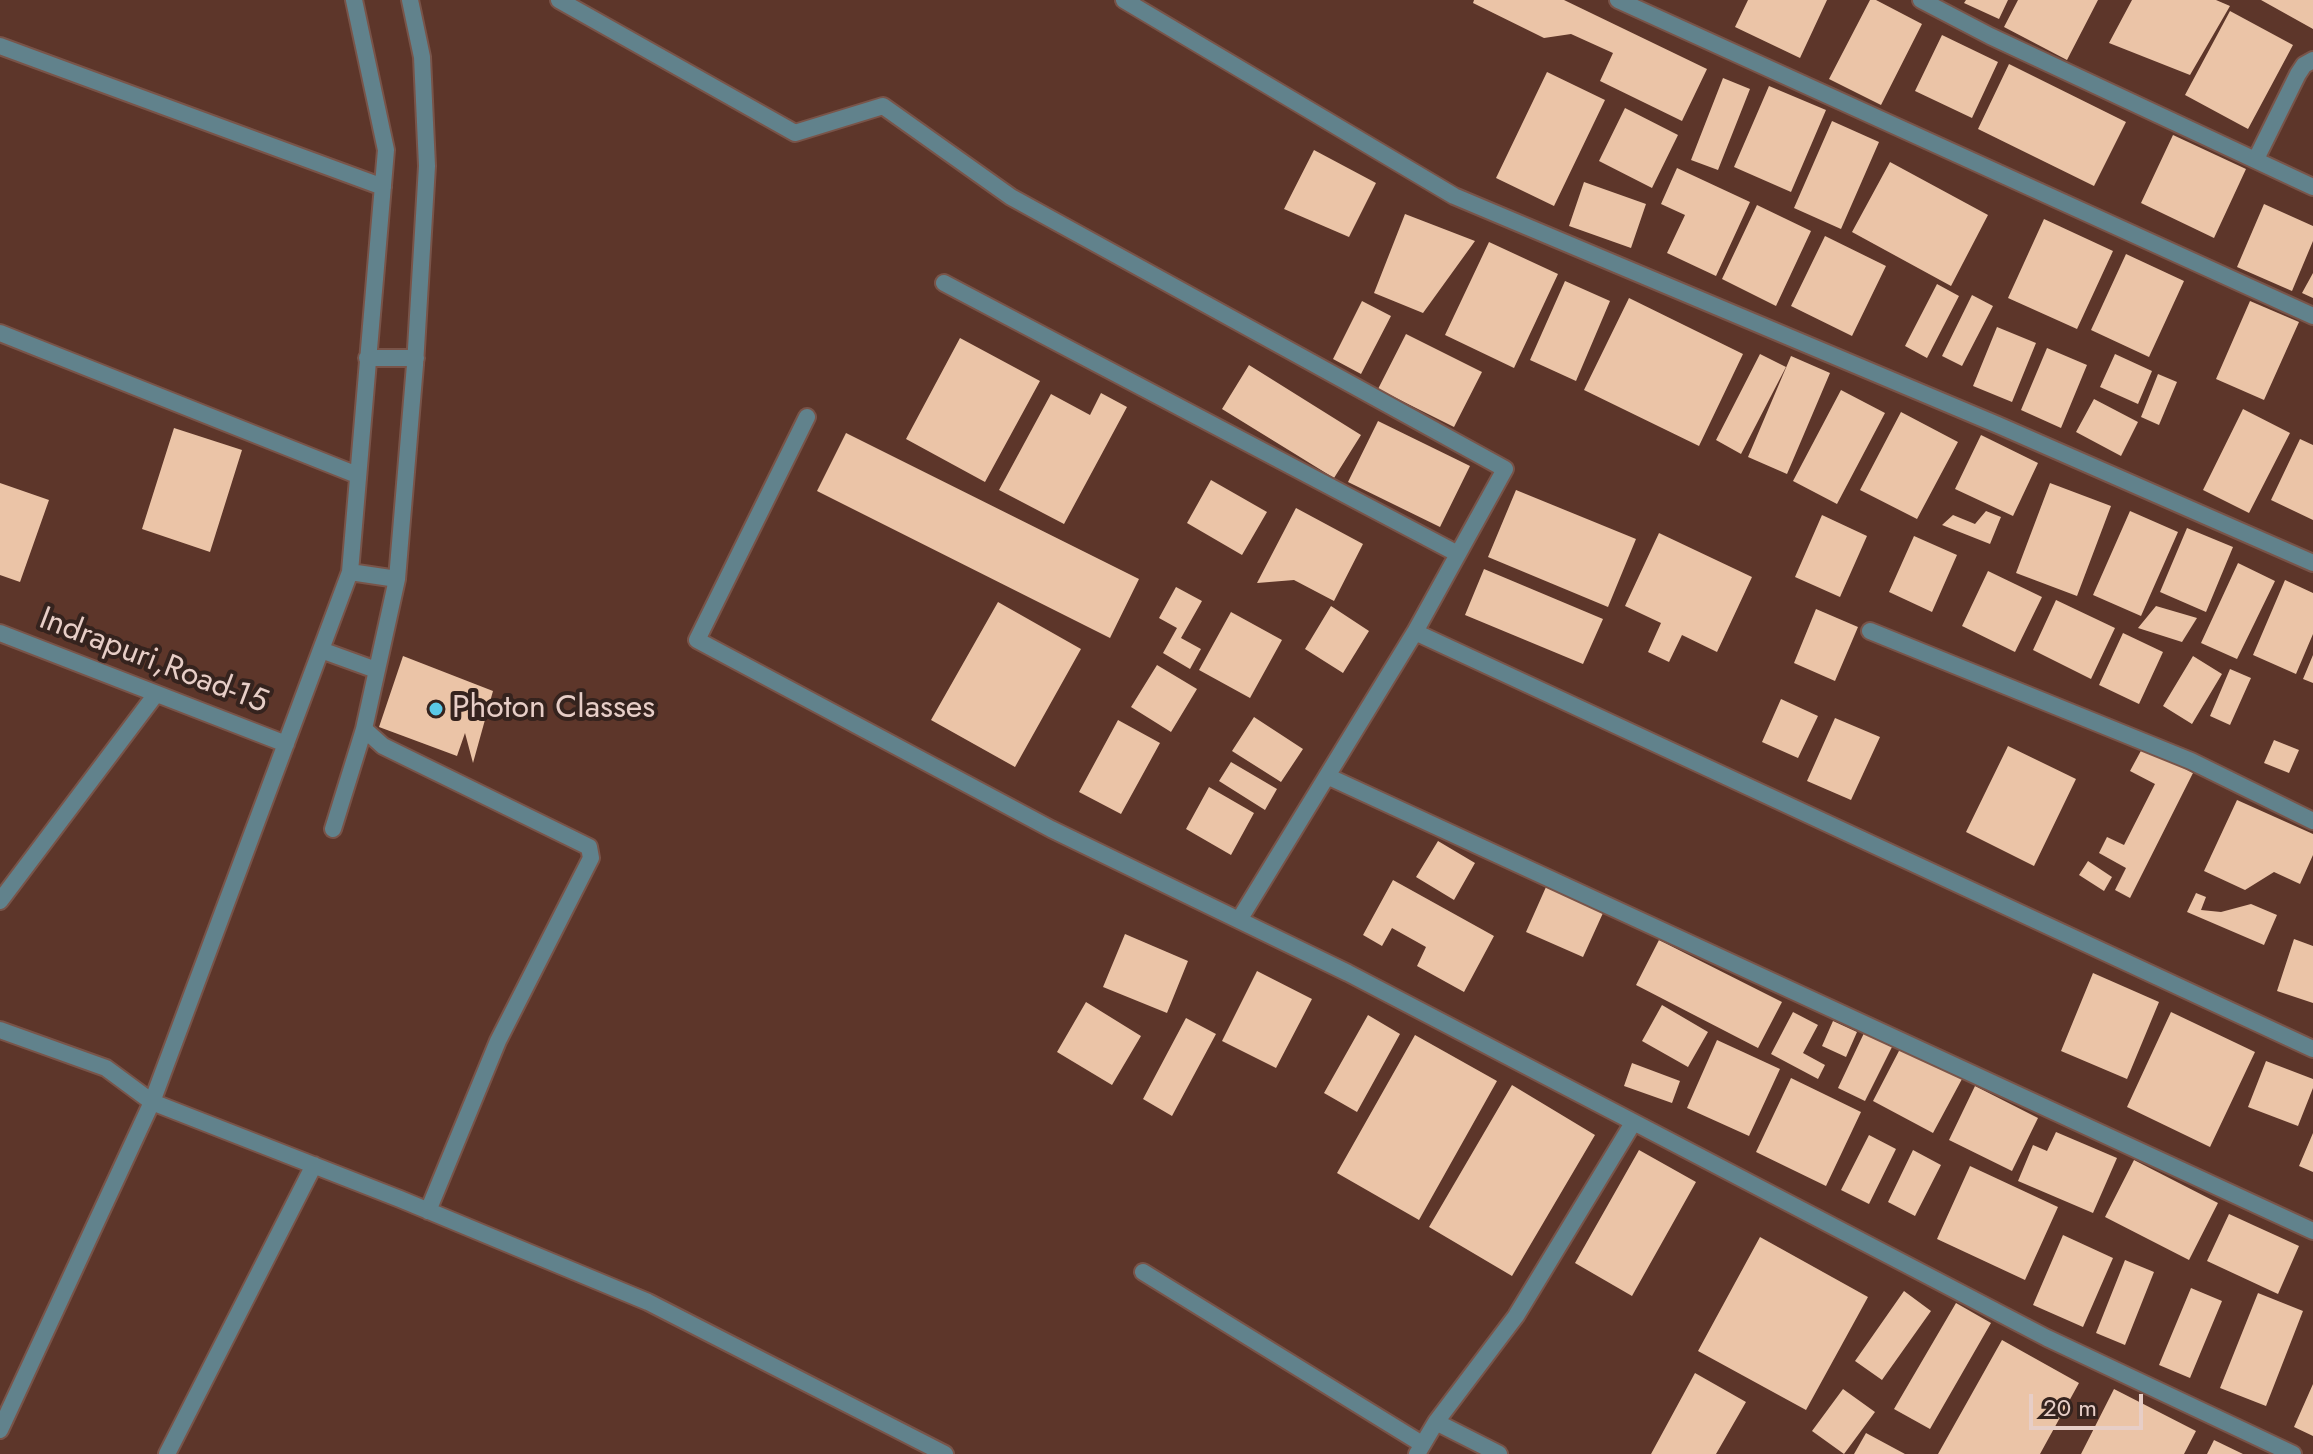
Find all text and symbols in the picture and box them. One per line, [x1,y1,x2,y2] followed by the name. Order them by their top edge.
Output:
[33,601,273,723] street label: Indrapuri,Road-15
[452,690,655,728] place label: Photon Classes
[427,700,445,718] marker: Photon Classes
[2033,1378,2147,1428] scale bar
[2043,1390,2097,1425] text: 20 m

